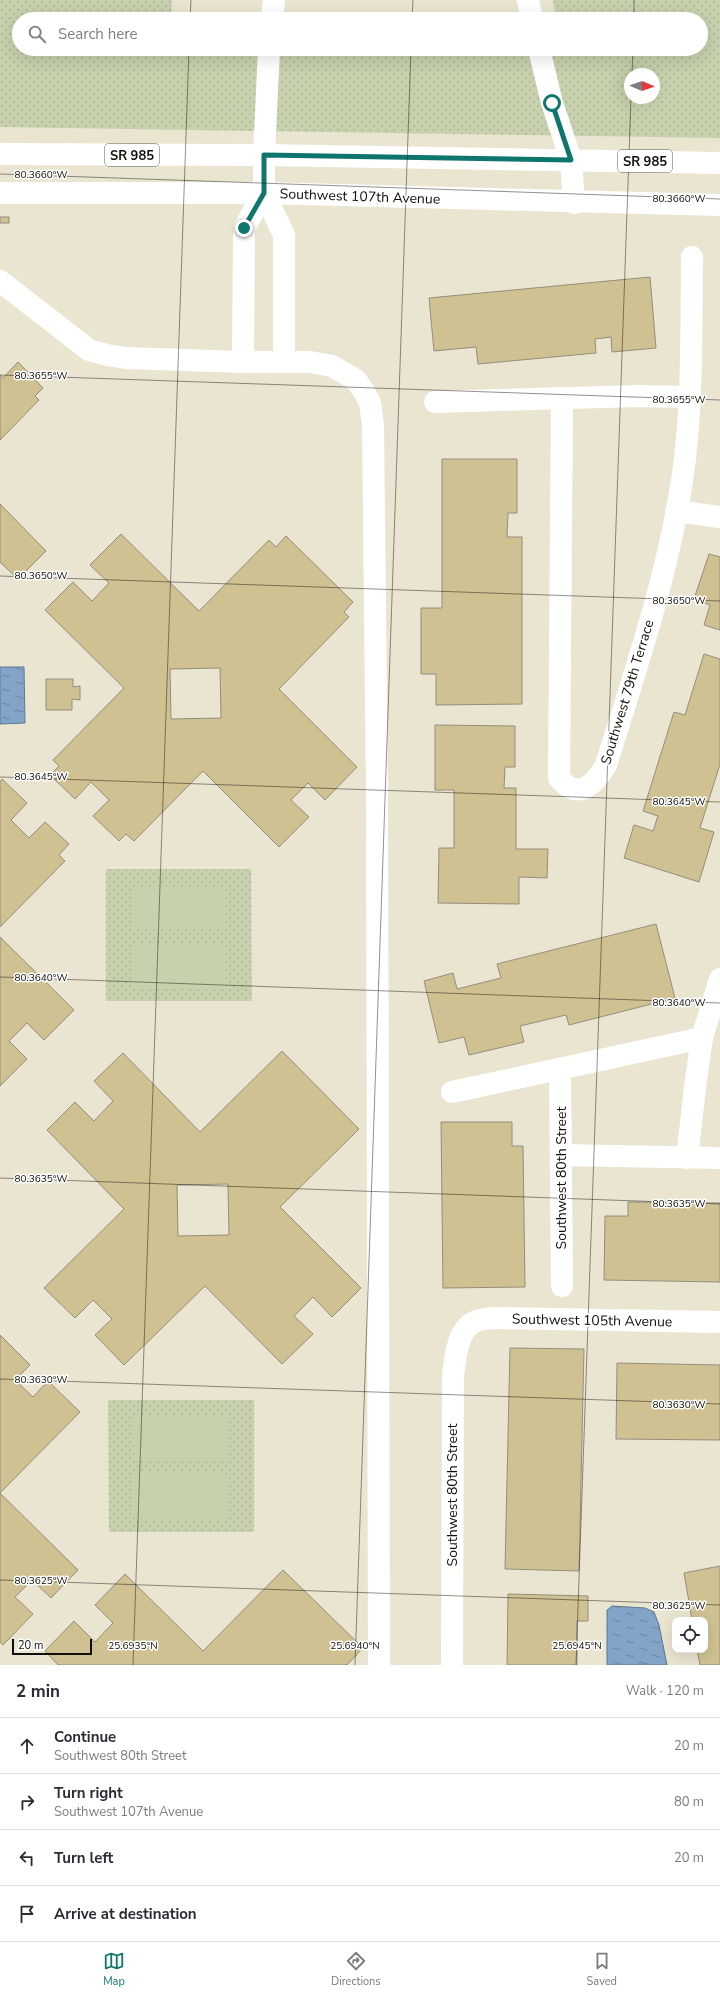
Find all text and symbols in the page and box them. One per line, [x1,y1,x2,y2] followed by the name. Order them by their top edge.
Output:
[12,12,708,56] search box
[26,23,48,45] icon: search
[58,24,138,44] text: Search here
[624,68,660,104] north arrow
[543,94,561,112] route start
[105,144,159,166] road number: SR 985
[618,150,672,172] road number: SR 985
[14,168,68,182] text: 80.3660°W
[279,184,441,209] street label: Southwest 107th Avenue
[652,192,706,206] text: 80.3660°W
[235,219,253,237] route end
[14,369,68,383] text: 80.3655°W
[652,393,706,407] text: 80.3655°W
[14,569,68,583] text: 80.3650°W
[652,594,706,608] text: 80.3650°W
[596,617,659,767] street label: Southwest 79th Terrace
[14,770,68,784] text: 80.3645°W
[652,795,706,809] text: 80.3645°W
[14,971,68,985] text: 80.3640°W
[652,996,706,1010] text: 80.3640°W
[552,1107,571,1249] street label: Southwest 80th Street
[14,1172,68,1186] text: 80.3635°W
[652,1197,706,1211] text: 80.3635°W
[512,1310,672,1331] street label: Southwest 105th Avenue
[14,1373,68,1387] text: 80.3630°W
[652,1398,706,1412] text: 80.3630°W
[443,1424,462,1566] street label: Southwest 80th Street
[14,1574,68,1588] text: 80.3625°W
[652,1599,706,1613] text: 80.3625°W
[672,1617,708,1653] map controls
[672,1617,708,1653] button: locate
[12,1637,92,1656] scale bar
[18,1638,43,1653] text: 20 m
[108,1639,158,1653] text: 25.6935°N
[330,1639,380,1653] text: 25.6940°N
[552,1639,602,1653] text: 25.6945°N
[16,1680,60,1703] text: 2 min
[626,1682,704,1700] text: Walk · 120 m
[54,1727,116,1747] text: Continue
[16,1735,38,1757] icon: ahead
[674,1737,704,1755] text: 20 m
[54,1747,187,1765] text: Southwest 80th Street
[54,1783,123,1803] text: Turn right
[16,1791,38,1813] icon: right
[674,1793,704,1811] text: 80 m
[54,1803,203,1821] text: Southwest 107th Avenue
[16,1847,38,1869] icon: left
[54,1848,113,1868] text: Turn left
[674,1849,704,1867] text: 20 m
[16,1903,38,1925] icon: arrive
[54,1904,197,1924] text: Arrive at destination
[103,1950,125,1989] tab: Map
[331,1950,381,1989] tab: Directions
[587,1950,617,1989] tab: Saved

